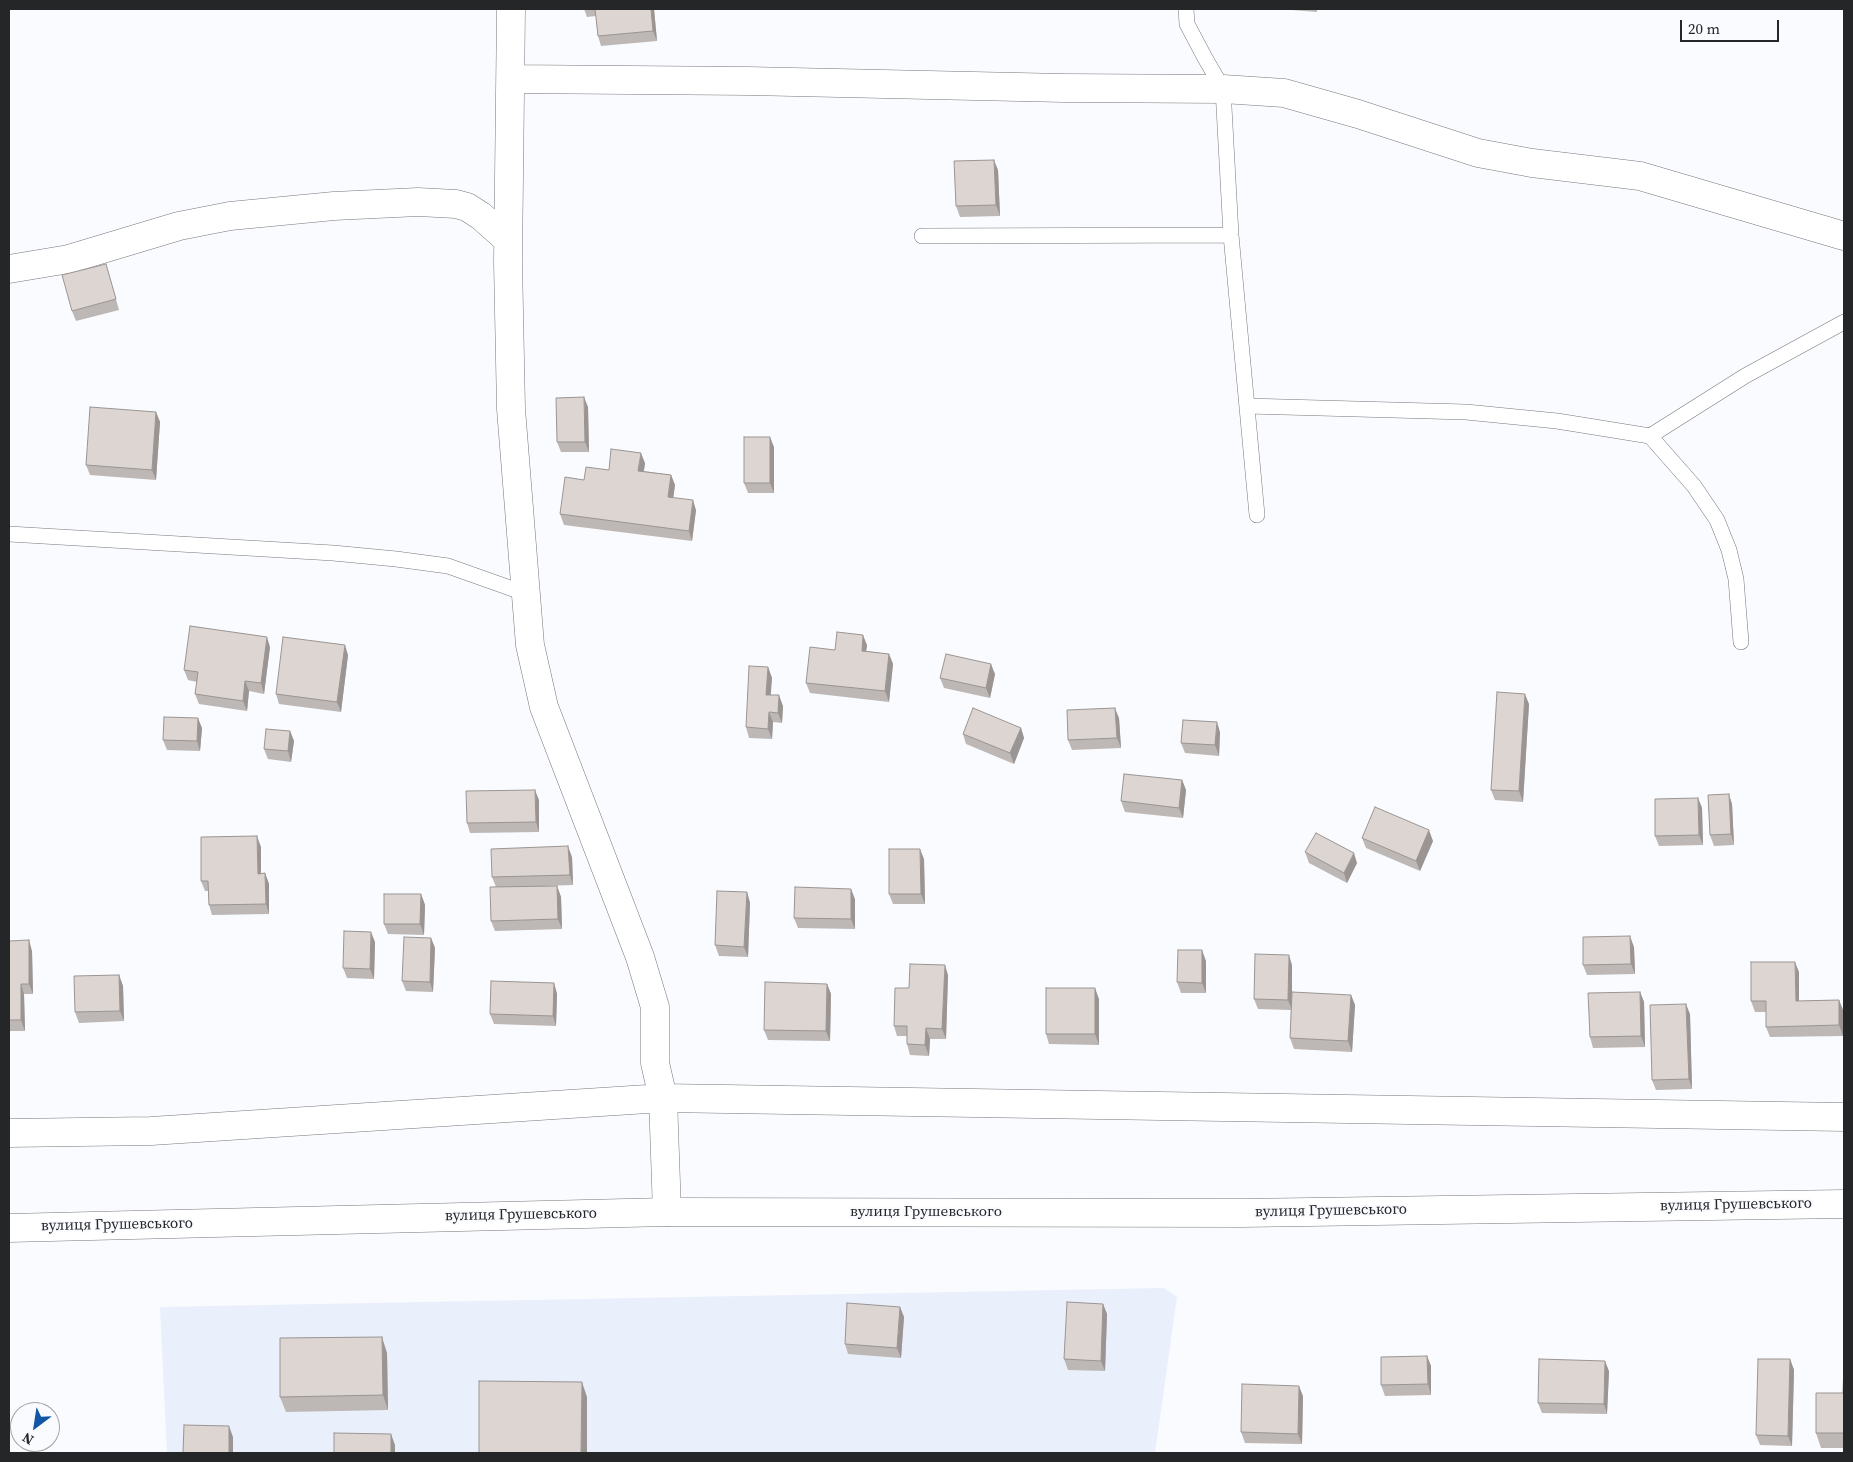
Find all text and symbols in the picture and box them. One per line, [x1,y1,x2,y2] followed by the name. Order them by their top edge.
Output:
[1683,10,1782,42] scale bar
[1688,18,1720,39] text: 20 m
[1660,1195,1812,1215] street label: вулиця Грушевського
[1255,1201,1407,1221] street label: вулиця Грушевського
[850,1203,1002,1221] street label: вулиця Грушевського
[445,1205,597,1225] street label: вулиця Грушевського
[41,1215,193,1235] street label: вулиця Грушевського
[10,1402,60,1452] north arrow
[18,1428,37,1450] text: N

